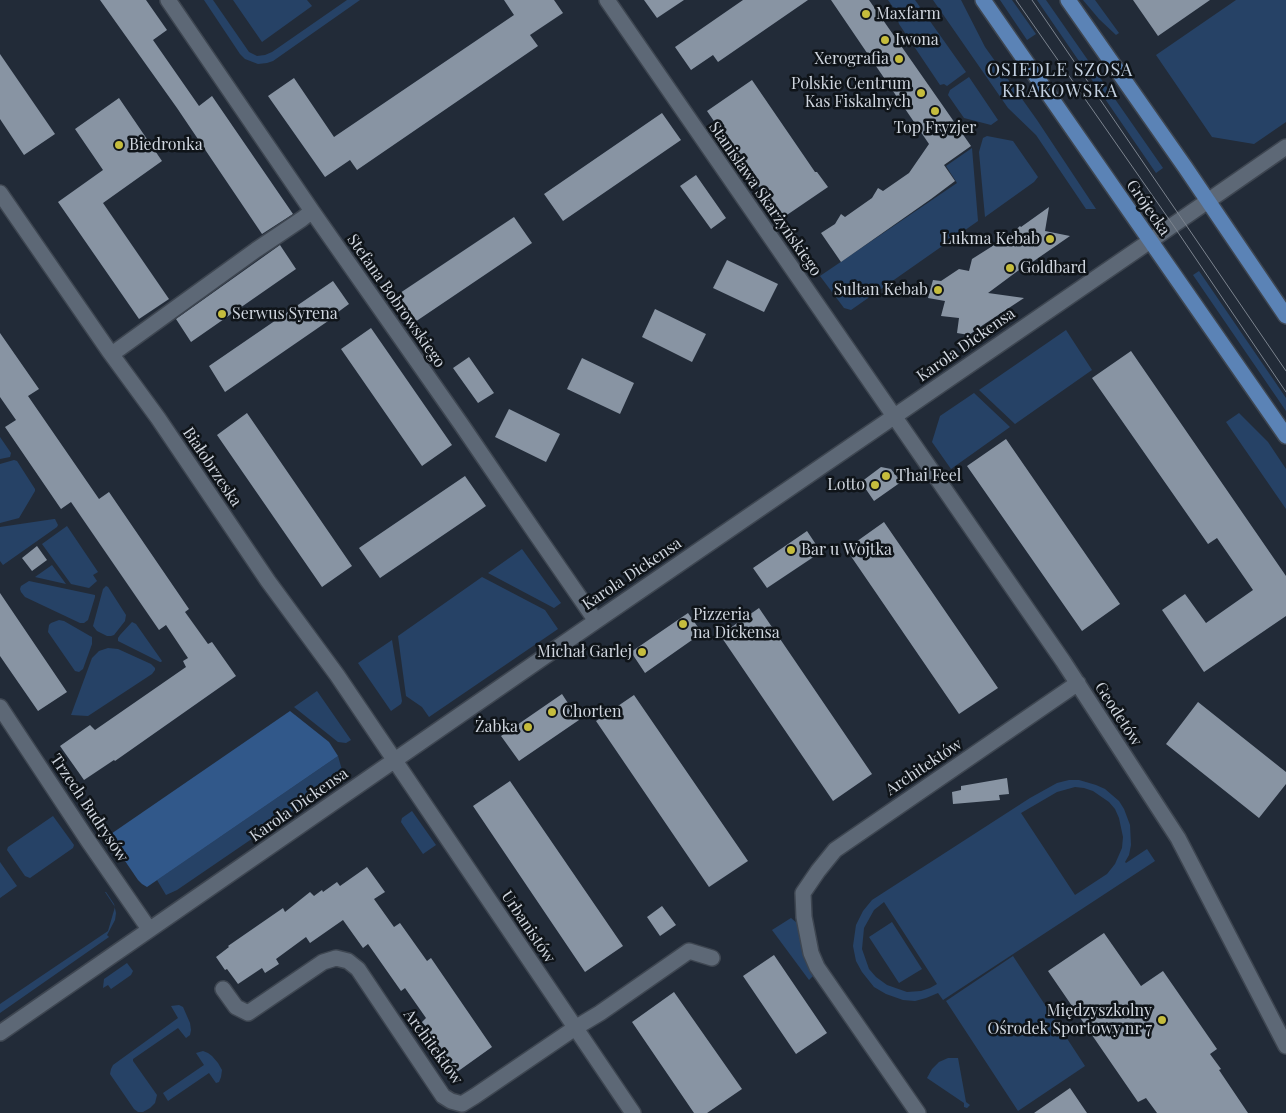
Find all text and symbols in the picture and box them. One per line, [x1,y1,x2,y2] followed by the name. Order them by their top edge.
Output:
[876,4,941,24] place label: Maxfarm
[860,8,872,20] marker: Maxfarm
[895,30,939,50] place label: Iwona
[879,34,891,46] marker: Iwona
[814,49,889,69] place label: Xerografia
[893,53,905,65] marker: Xerografia
[985,59,1135,102] district label: OSIEDLE SZOSA KRAKOWSKA
[791,74,911,112] place label: Polskie Centrum Kas Fiskalnych
[915,87,927,99] marker: Polskie Centrum Kas Fiskalnych
[929,105,941,117] marker: Top Fryzjer
[704,118,826,280] street label: Stanisława Skarżyńskiego
[894,118,976,138] place label: Top Fryzjer
[129,135,203,155] place label: Biedronka
[113,139,125,151] marker: Biedronka
[1122,176,1174,240] street label: Grójecka
[942,229,1040,249] place label: Lukma Kebab
[343,231,449,371] street label: Stefana Bobrowskiego
[1044,233,1056,245] marker: Lukma Kebab
[1020,258,1087,278] place label: Goldbard
[1004,262,1016,274] marker: Goldbard
[834,280,928,300] place label: Sultan Kebab
[932,284,944,296] marker: Sultan Kebab
[232,304,338,324] place label: Serwus Syrena
[913,304,1019,386] street label: Karola Dickensa
[216,308,228,320] marker: Serwus Syrena
[179,424,245,510] street label: Białobrzeska
[896,466,961,486] place label: Thai Feel
[880,470,892,482] marker: Thai Feel
[827,475,865,495] place label: Lotto
[869,479,881,491] marker: Lotto
[579,534,685,614] street label: Karola Dickensa
[801,540,892,560] place label: Bar u Wojtka
[785,544,797,556] marker: Bar u Wojtka
[693,605,780,643] place label: Pizzeria na Dickensa
[677,618,689,630] marker: Pizzeria na Dickensa
[537,642,632,662] place label: Michał Garlej
[636,646,648,658] marker: Michał Garlej
[1090,679,1146,749] street label: Geodetów
[562,702,622,722] place label: Chorten
[546,706,558,718] marker: Chorten
[475,717,518,737] place label: Żabka
[522,721,534,733] marker: Żabka
[882,734,966,800] street label: Architektów
[46,751,132,865] street label: Trzech Budrysów
[246,764,352,846] street label: Karola Dickensa
[497,887,559,967] street label: Urbanistów
[988,1001,1152,1039] place label: Międzyszkolny Ośrodek Sportowy nr 7
[399,1006,467,1088] street label: Architektów
[1156,1014,1168,1026] marker: Międzyszkolny Ośrodek Sportowy nr 7

